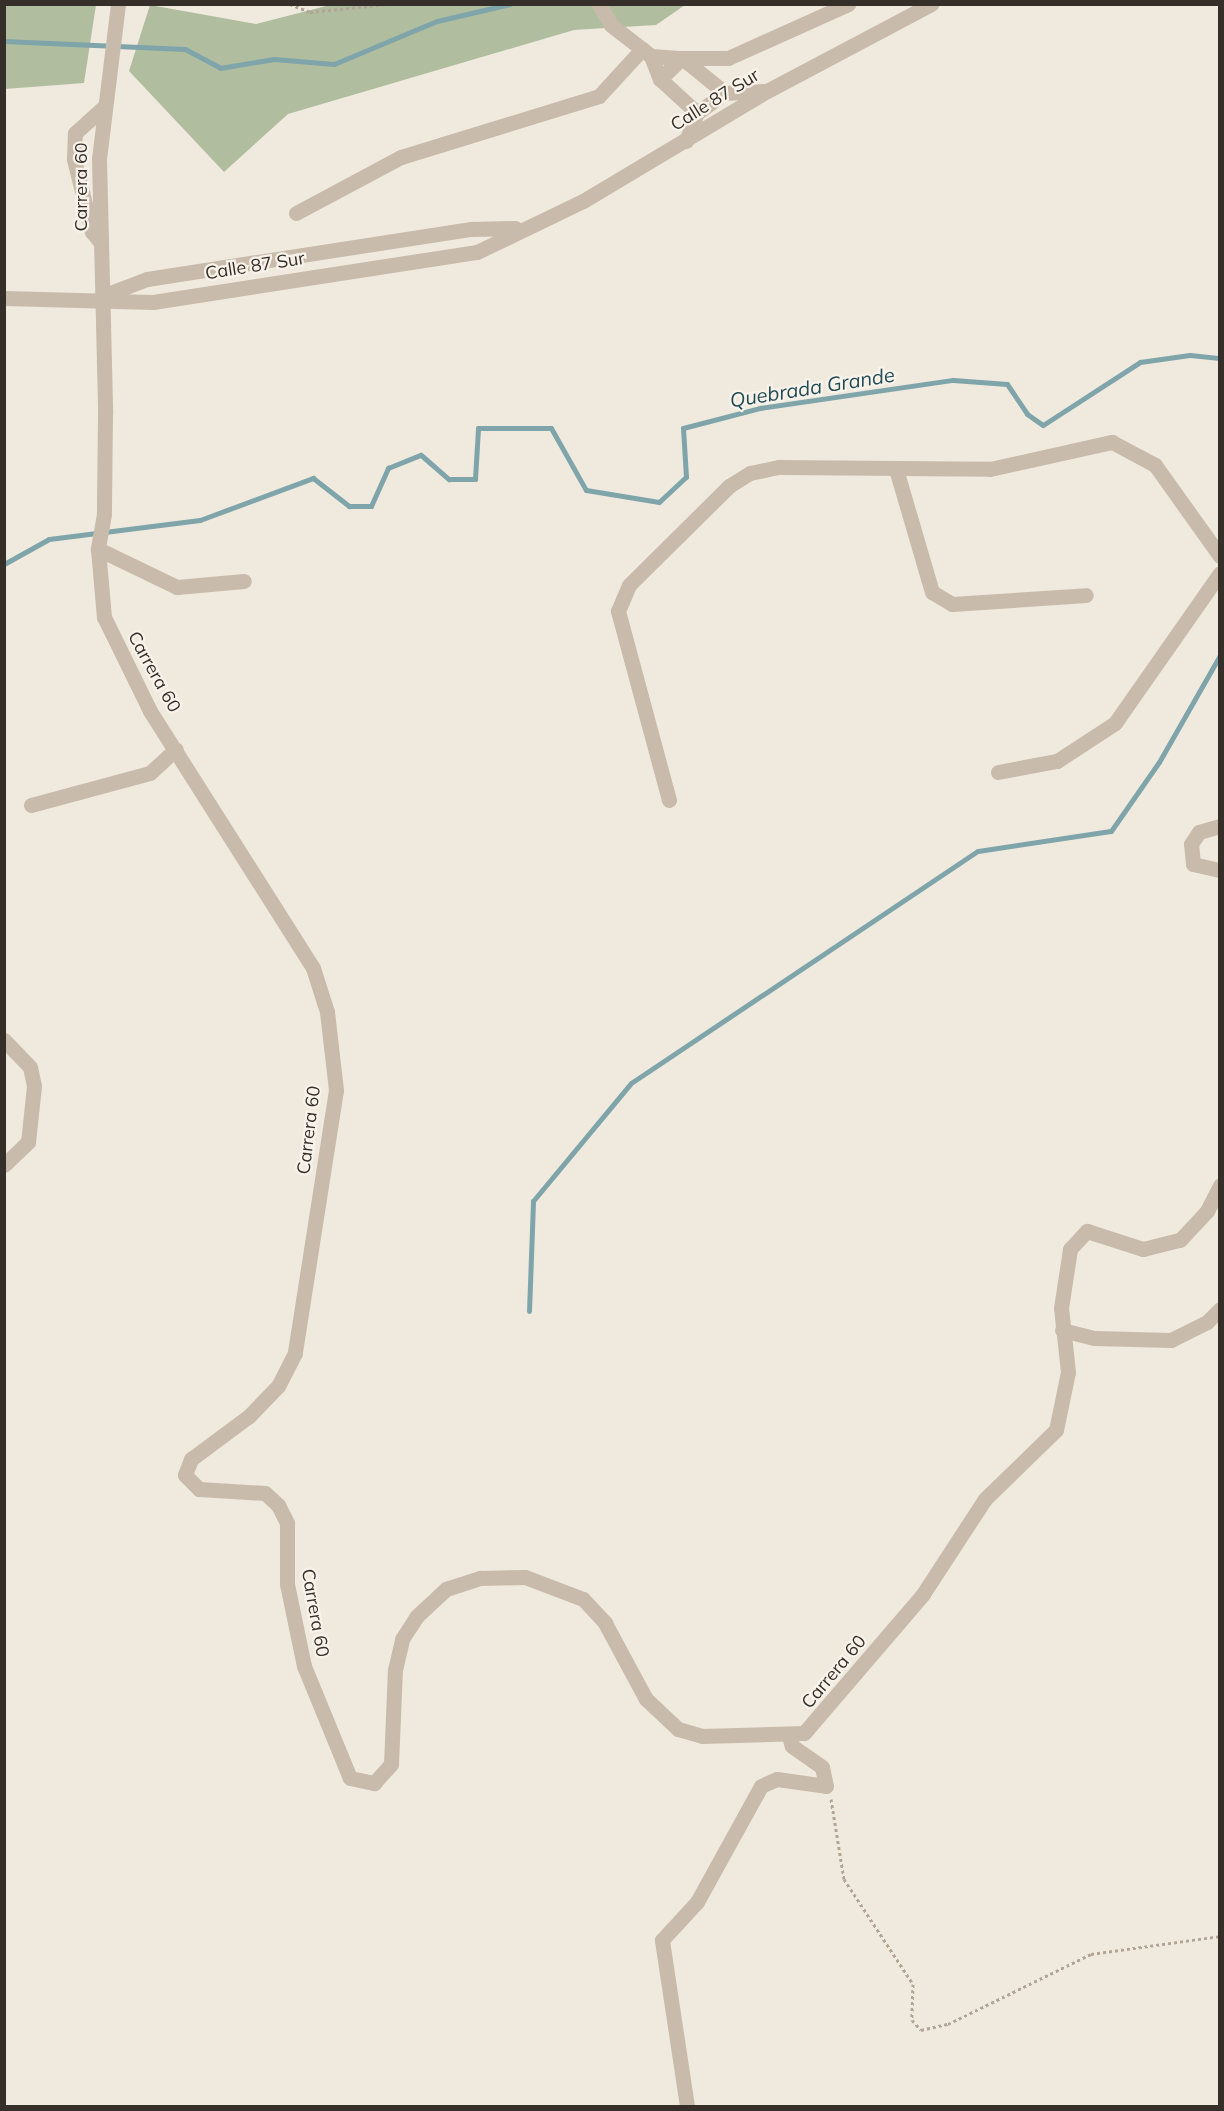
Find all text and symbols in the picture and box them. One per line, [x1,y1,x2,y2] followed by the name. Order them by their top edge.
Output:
[667,64,763,136] street label: Calle 87 Sur
[70,142,92,232] street label: Carrera 60
[204,247,306,285] street label: Calle 87 Sur
[728,362,896,412] water label: Quebrada Grande
[123,628,185,716] street label: Carrera 60
[293,1084,325,1176] street label: Carrera 60
[297,1567,333,1659] street label: Carrera 60
[797,1631,871,1713] street label: Carrera 60

